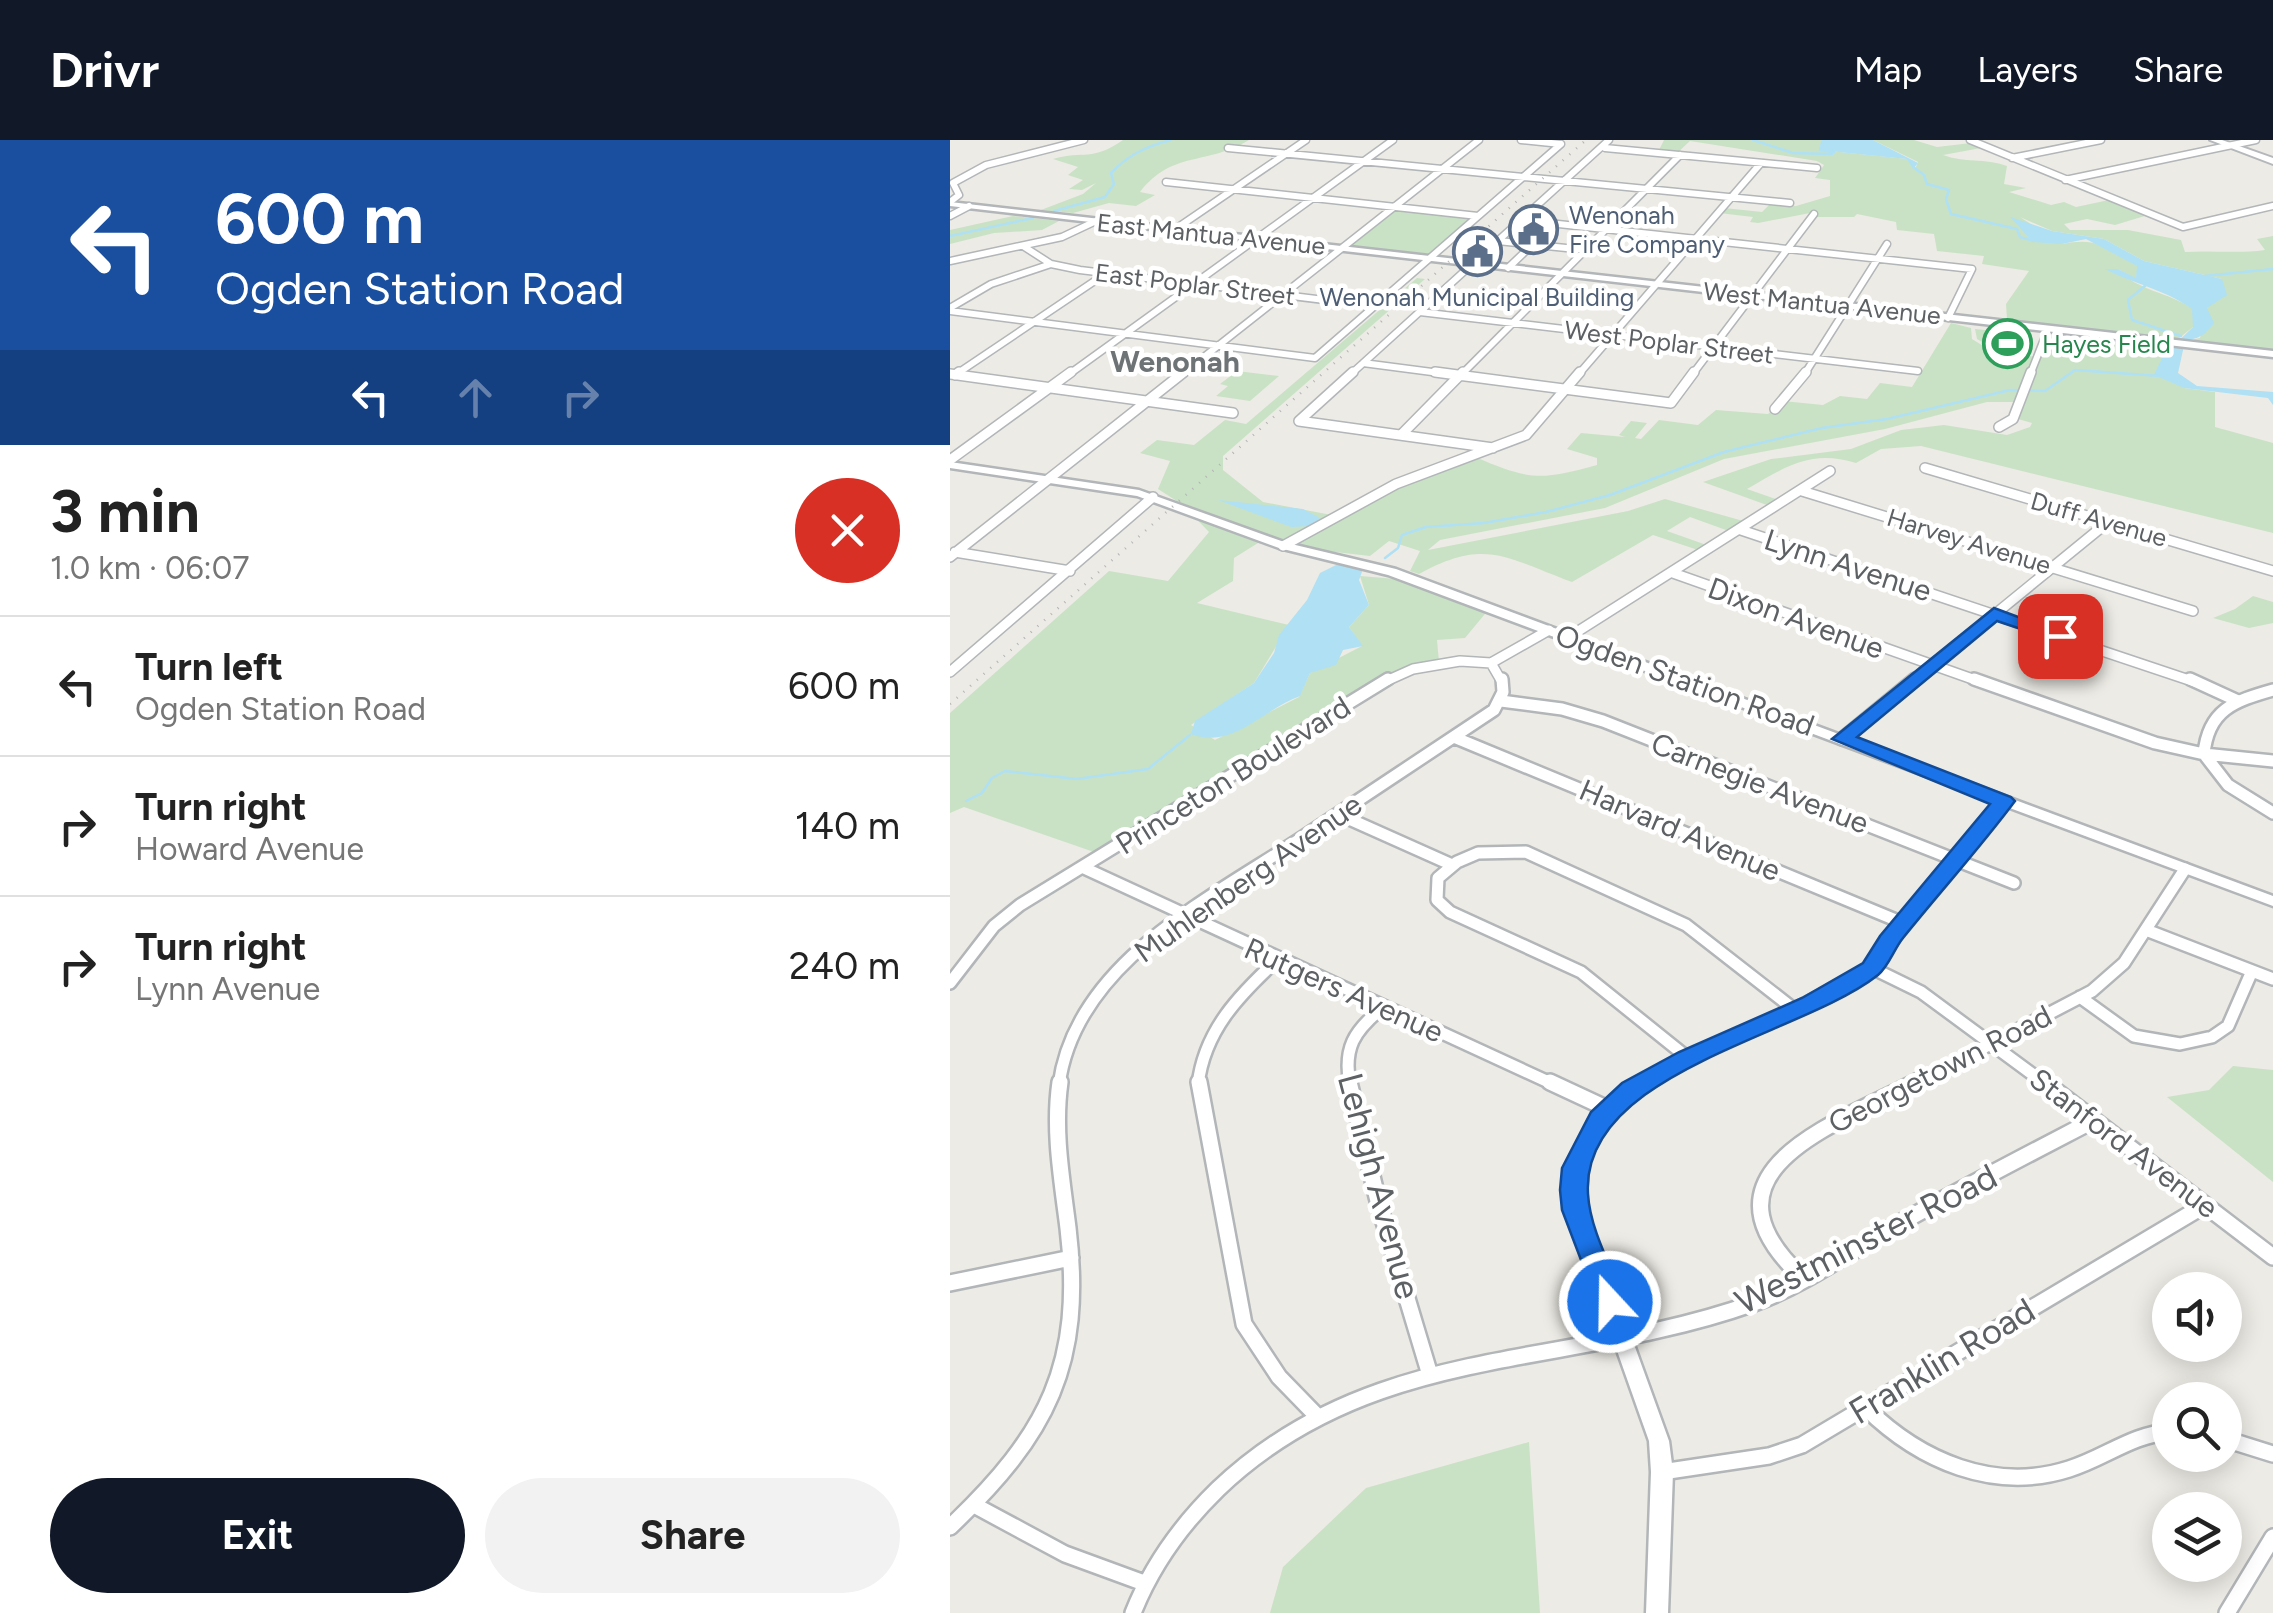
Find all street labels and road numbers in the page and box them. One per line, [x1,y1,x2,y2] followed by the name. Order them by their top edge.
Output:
[1095,207,1327,261] street label: East Mantua Avenue
[1093,257,1297,311] street label: East Poplar Street
[1702,276,1942,330] street label: West Mantua Avenue
[1563,314,1775,370] street label: West Poplar Street
[2027,485,2171,553] street label: Duff Avenue
[1883,502,2055,580] street label: Harvey Avenue
[1760,521,1936,609] street label: Lynn Avenue
[1703,569,1889,667] street label: Dixon Avenue
[1550,616,1820,744] street label: Ogden Station Road
[1109,688,1357,862] street label: Princeton Boulevard
[1646,725,1874,841] street label: Carnegie Avenue
[1574,771,1786,889] street label: Harvard Avenue
[1127,786,1369,970] street label: Muhlenberg Avenue
[1239,930,1449,1050] street label: Rutgers Avenue
[1822,997,2058,1141] street label: Georgetown Road
[2022,1060,2226,1226] street label: Stanford Avenue
[1329,1068,1429,1304] street label: Lehigh Avenue
[1728,1155,2004,1323] street label: Westminster Road
[1841,1289,2043,1433] street label: Franklin Road

